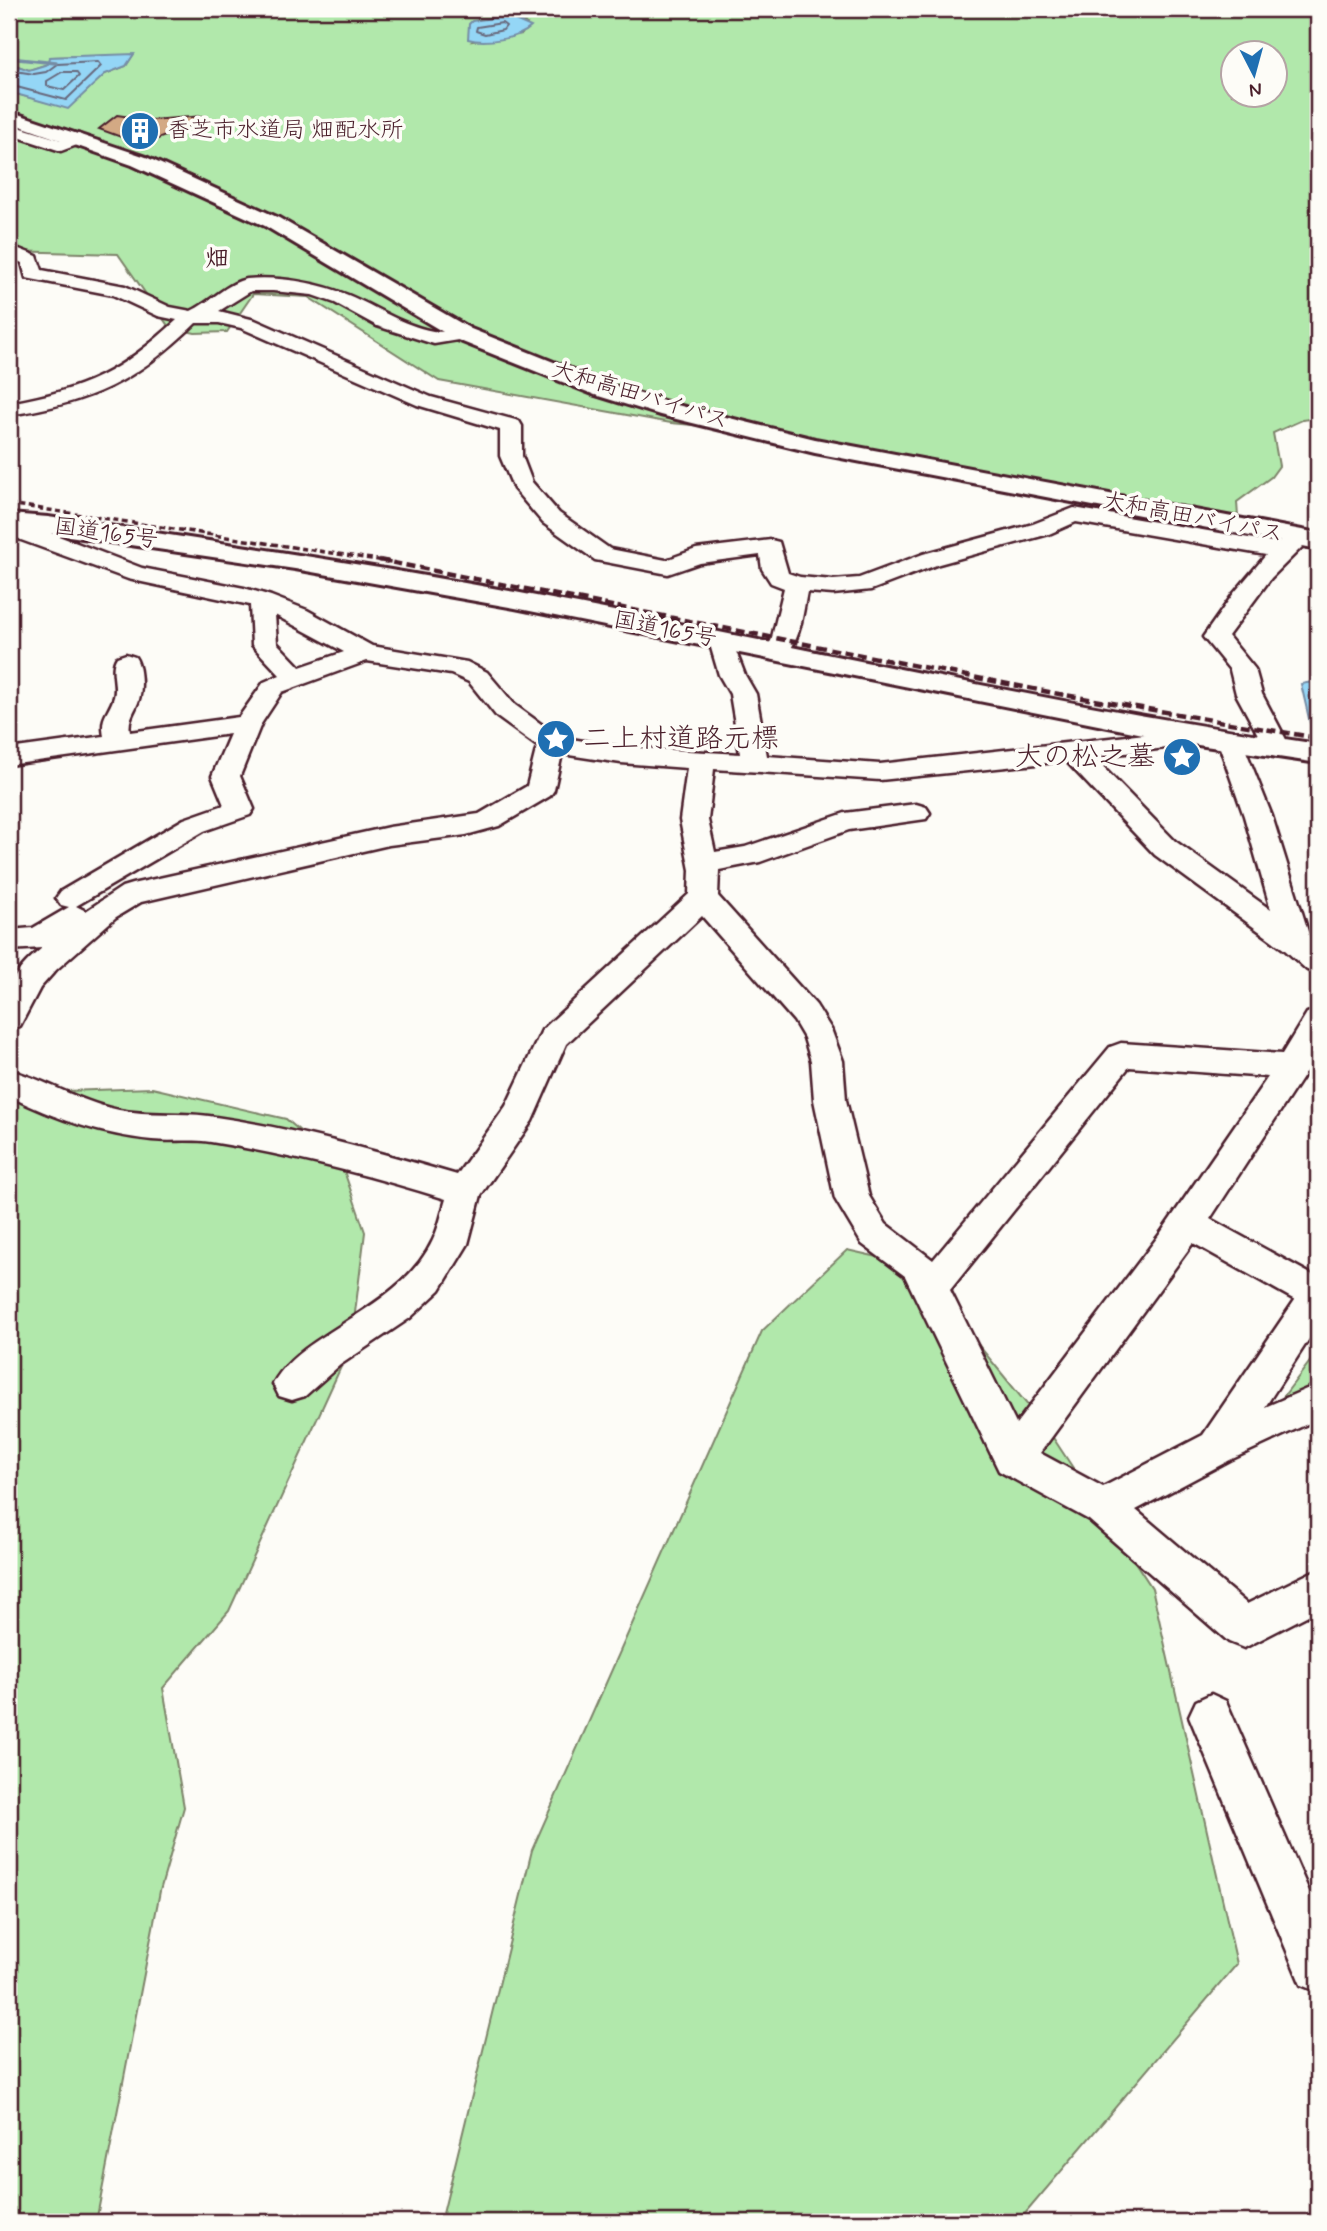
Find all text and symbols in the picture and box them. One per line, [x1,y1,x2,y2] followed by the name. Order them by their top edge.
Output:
[1218,38,1288,108] north arrow
[1248,76,1263,103] text: N
[119,110,161,152] building icon: 香芝市水道局 畑配水所
[167,116,403,146] place label: 香芝市水道局 畑配水所
[205,244,229,275] district label: 畑
[548,355,732,437] street label: 大和高田バイパス
[1100,486,1286,550] street label: 大和高田バイパス
[52,512,160,556] street label: 国道165号
[611,605,719,655] street label: 国道165号
[535,718,577,760] place icon: 二上村道路元標
[583,721,779,758] place label: 二上村道路元標
[1161,736,1203,778] place icon: 大の松之墓
[1015,739,1155,776] place label: 大の松之墓

